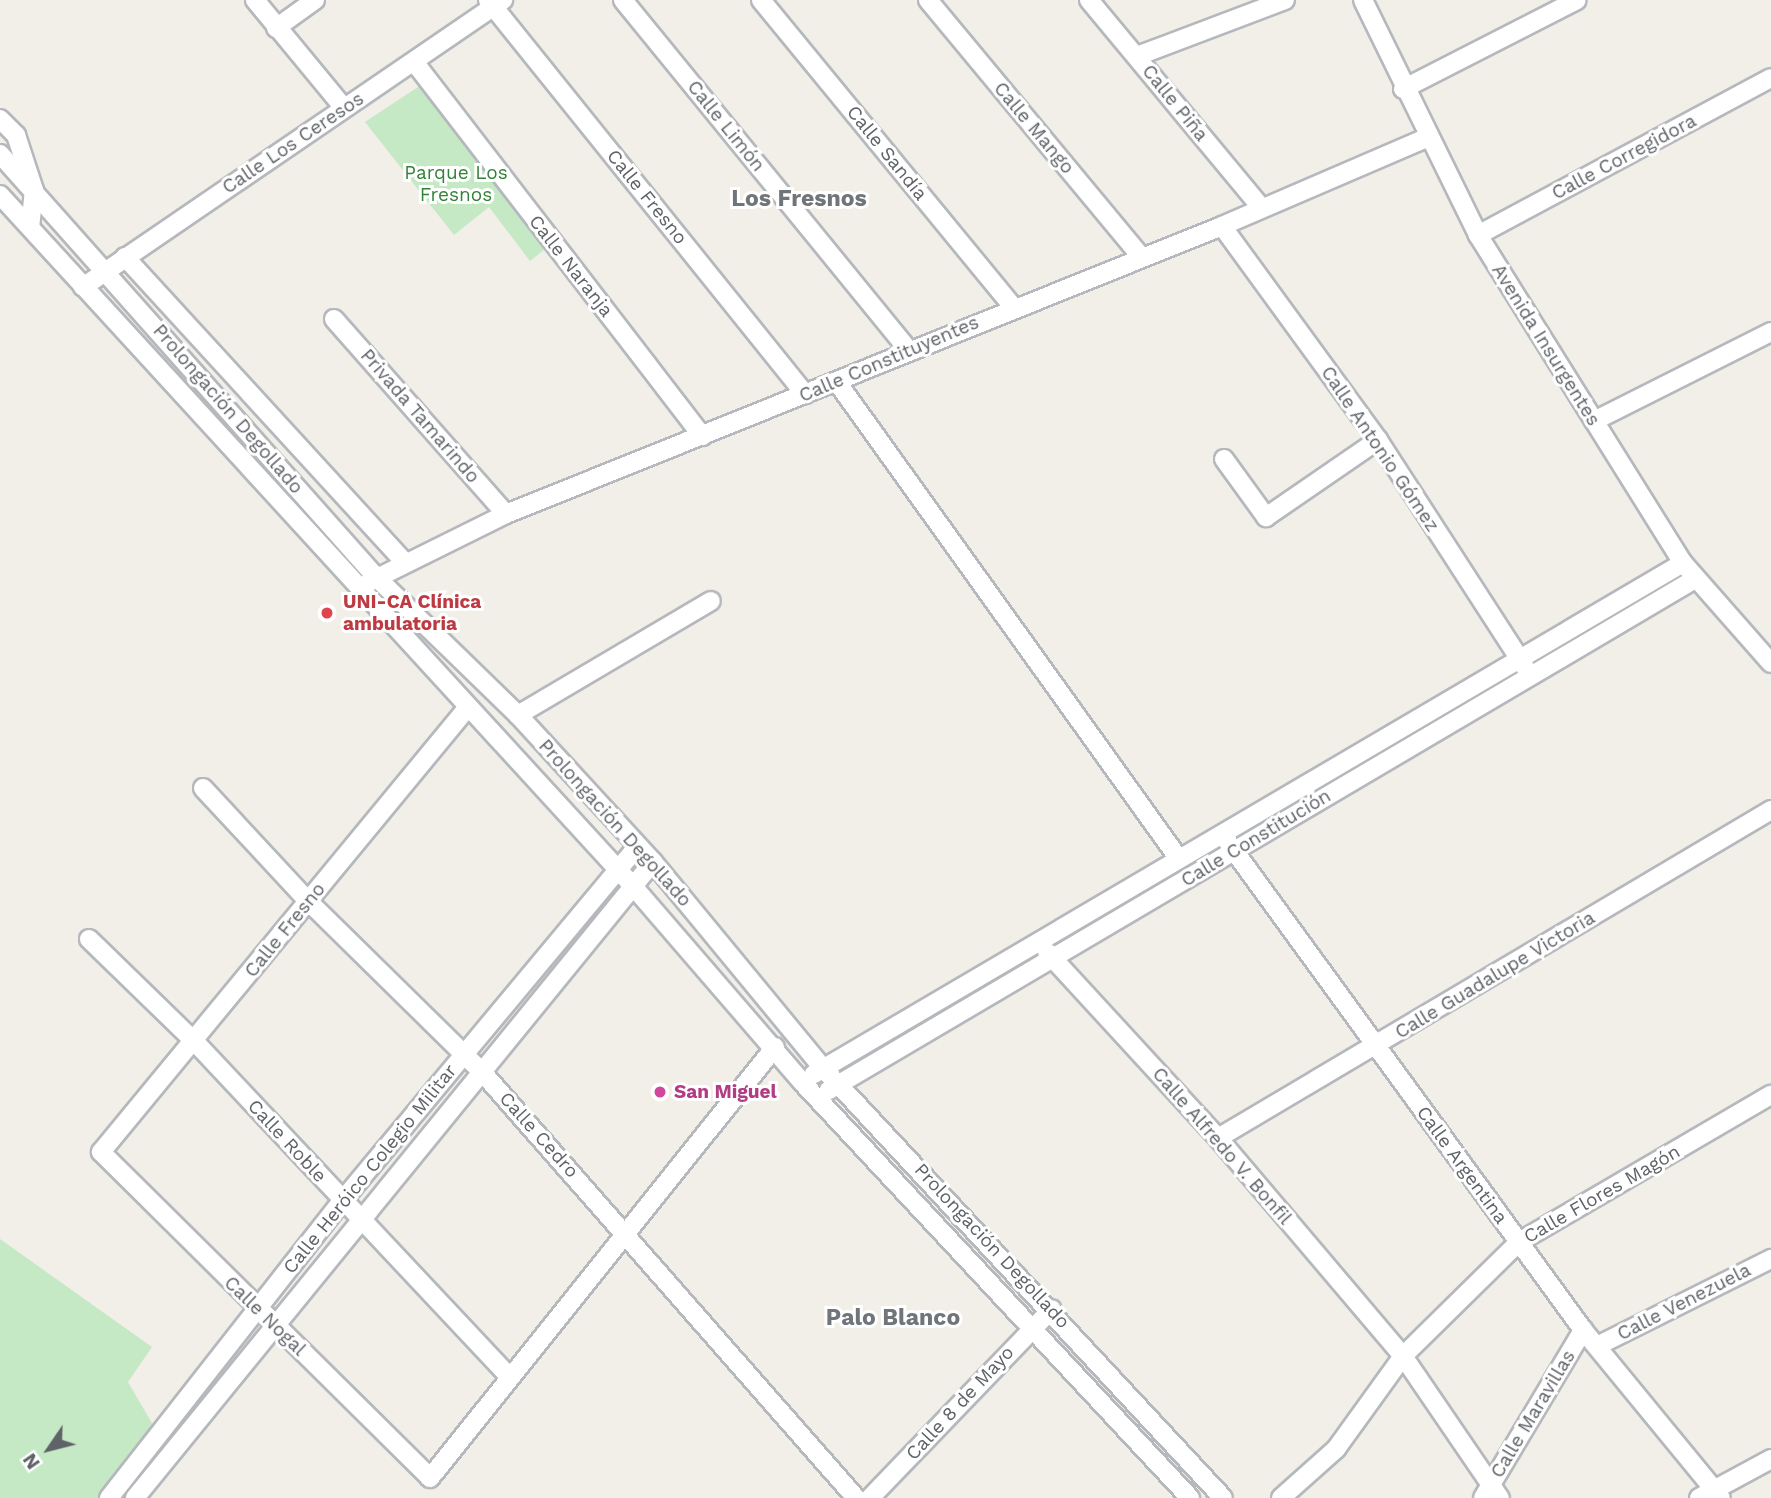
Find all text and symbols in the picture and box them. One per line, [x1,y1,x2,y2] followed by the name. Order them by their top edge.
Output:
[1137,60,1213,146] street label: Calle Piña
[682,76,770,176] street label: Calle Limón
[989,77,1079,179] street label: Calle Mango
[218,87,368,199] street label: Calle Los Ceresos
[842,101,932,205] street label: Calle Sandía
[1548,109,1700,205] street label: Calle Corregidora
[602,145,692,249] street label: Calle Fresno
[404,162,508,206] park label: Parque Los Fresnos
[731,185,867,213] district label: Los Fresnos
[524,210,618,322] street label: Calle Naranja
[1487,260,1605,430] street label: Avenida Insurgentes
[796,311,982,407] street label: Calle Constituyentes
[148,319,308,499] street label: Prolongación Degollado
[355,344,485,488] street label: Privada Tamarindo
[1316,362,1444,536] street label: Calle Antonio Gómez
[343,591,482,635] place label: UNI-CA Clínica ambulatoria
[317,603,337,623] marker: UNI-CA Clínica ambulatoria
[534,735,696,911] street label: Prolongación Degollado
[1177,784,1335,892] street label: Calle Constitución
[240,878,330,982] street label: Calle Fresno
[1391,906,1599,1044] street label: Calle Guadalupe Victoria
[278,1060,462,1278] street label: Calle Heróico Colegio Militar
[1147,1062,1297,1230] street label: Calle Alfredo V. Bonfil
[674,1081,777,1103] place label: San Miguel
[652,1084,668,1100] marker: San Miguel
[495,1087,583,1183] street label: Calle Cedro
[243,1095,331,1187] street label: Calle Roble
[1411,1101,1513,1229] street label: Calle Argentina
[1520,1140,1684,1248] street label: Calle Flores Magón
[910,1159,1074,1333] street label: Prolongación Degollado
[1613,1258,1755,1346] street label: Calle Venezuela
[219,1271,311,1361] street label: Calle Nogal
[826,1304,960,1332] district label: Palo Blanco
[901,1341,1019,1465] street label: Calle 8 de Mayo
[1486,1346,1580,1482] street label: Calle Maravillas
[14,1414,84,1484] north arrow
[18,1449,45,1474] text: N

